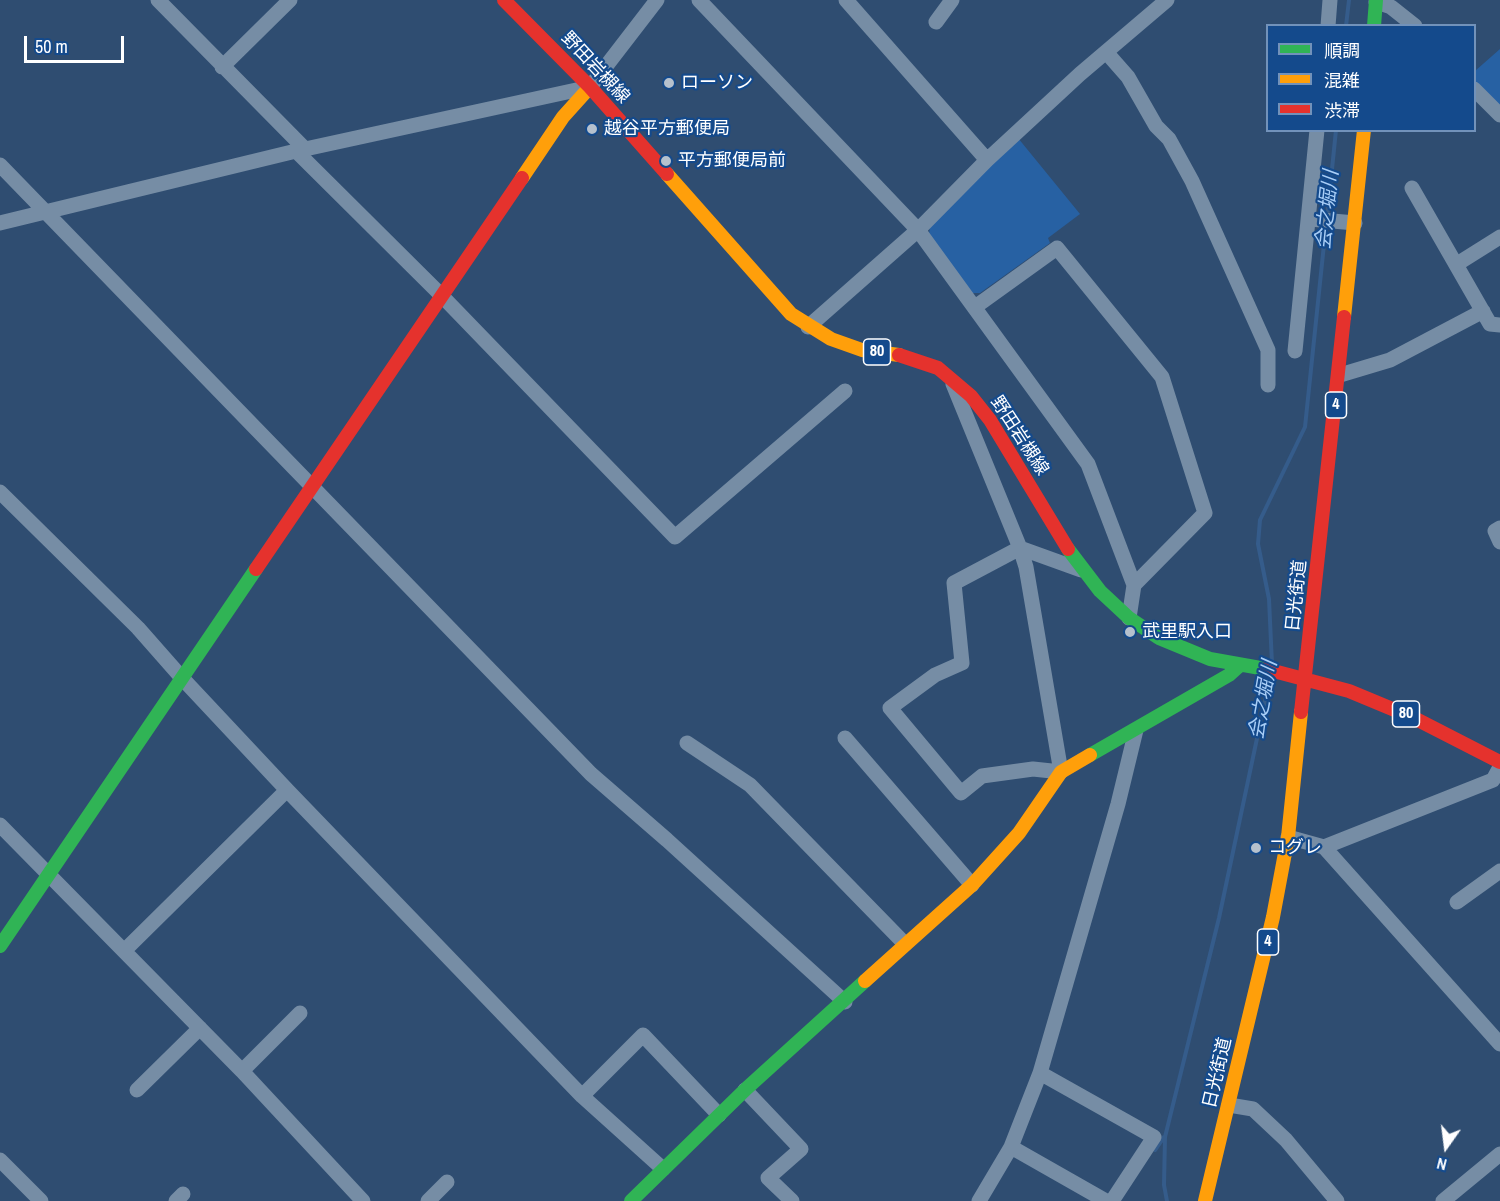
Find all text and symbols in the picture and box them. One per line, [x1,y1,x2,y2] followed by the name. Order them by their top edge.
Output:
[27,24,128,62] scale bar
[1266,24,1476,132] legend
[556,28,634,108] street label: 野田岩槻線
[35,34,68,59] text: 50 m
[1324,38,1360,63] text: 順調
[1324,68,1360,93] text: 混雑
[681,72,753,94] place label: ローソン
[662,76,676,90] marker: ローソン
[1324,98,1360,123] text: 渋滞
[604,118,730,140] place label: 越谷平方郵便局
[585,122,599,136] marker: 越谷平方郵便局
[678,150,786,172] place label: 平方郵便局前
[659,154,673,168] marker: 平方郵便局前
[1312,169,1344,251] water label: 会之堀川
[864,339,890,365] road number: 80
[985,392,1053,480] street label: 野田岩槻線
[1326,392,1346,418] road number: 4
[1282,559,1312,633] street label: 日光街道
[1142,621,1232,643] place label: 武里駅入口
[1123,625,1137,639] marker: 武里駅入口
[1245,659,1283,741] water label: 会之堀川
[1392,701,1420,727] road number: 80
[1268,837,1322,859] place label: コグレ
[1249,841,1263,855] marker: コグレ
[1258,929,1278,955] road number: 4
[1199,1035,1237,1111] street label: 日光街道
[1416,1117,1476,1177] north arrow
[1434,1153,1449,1176] text: N

